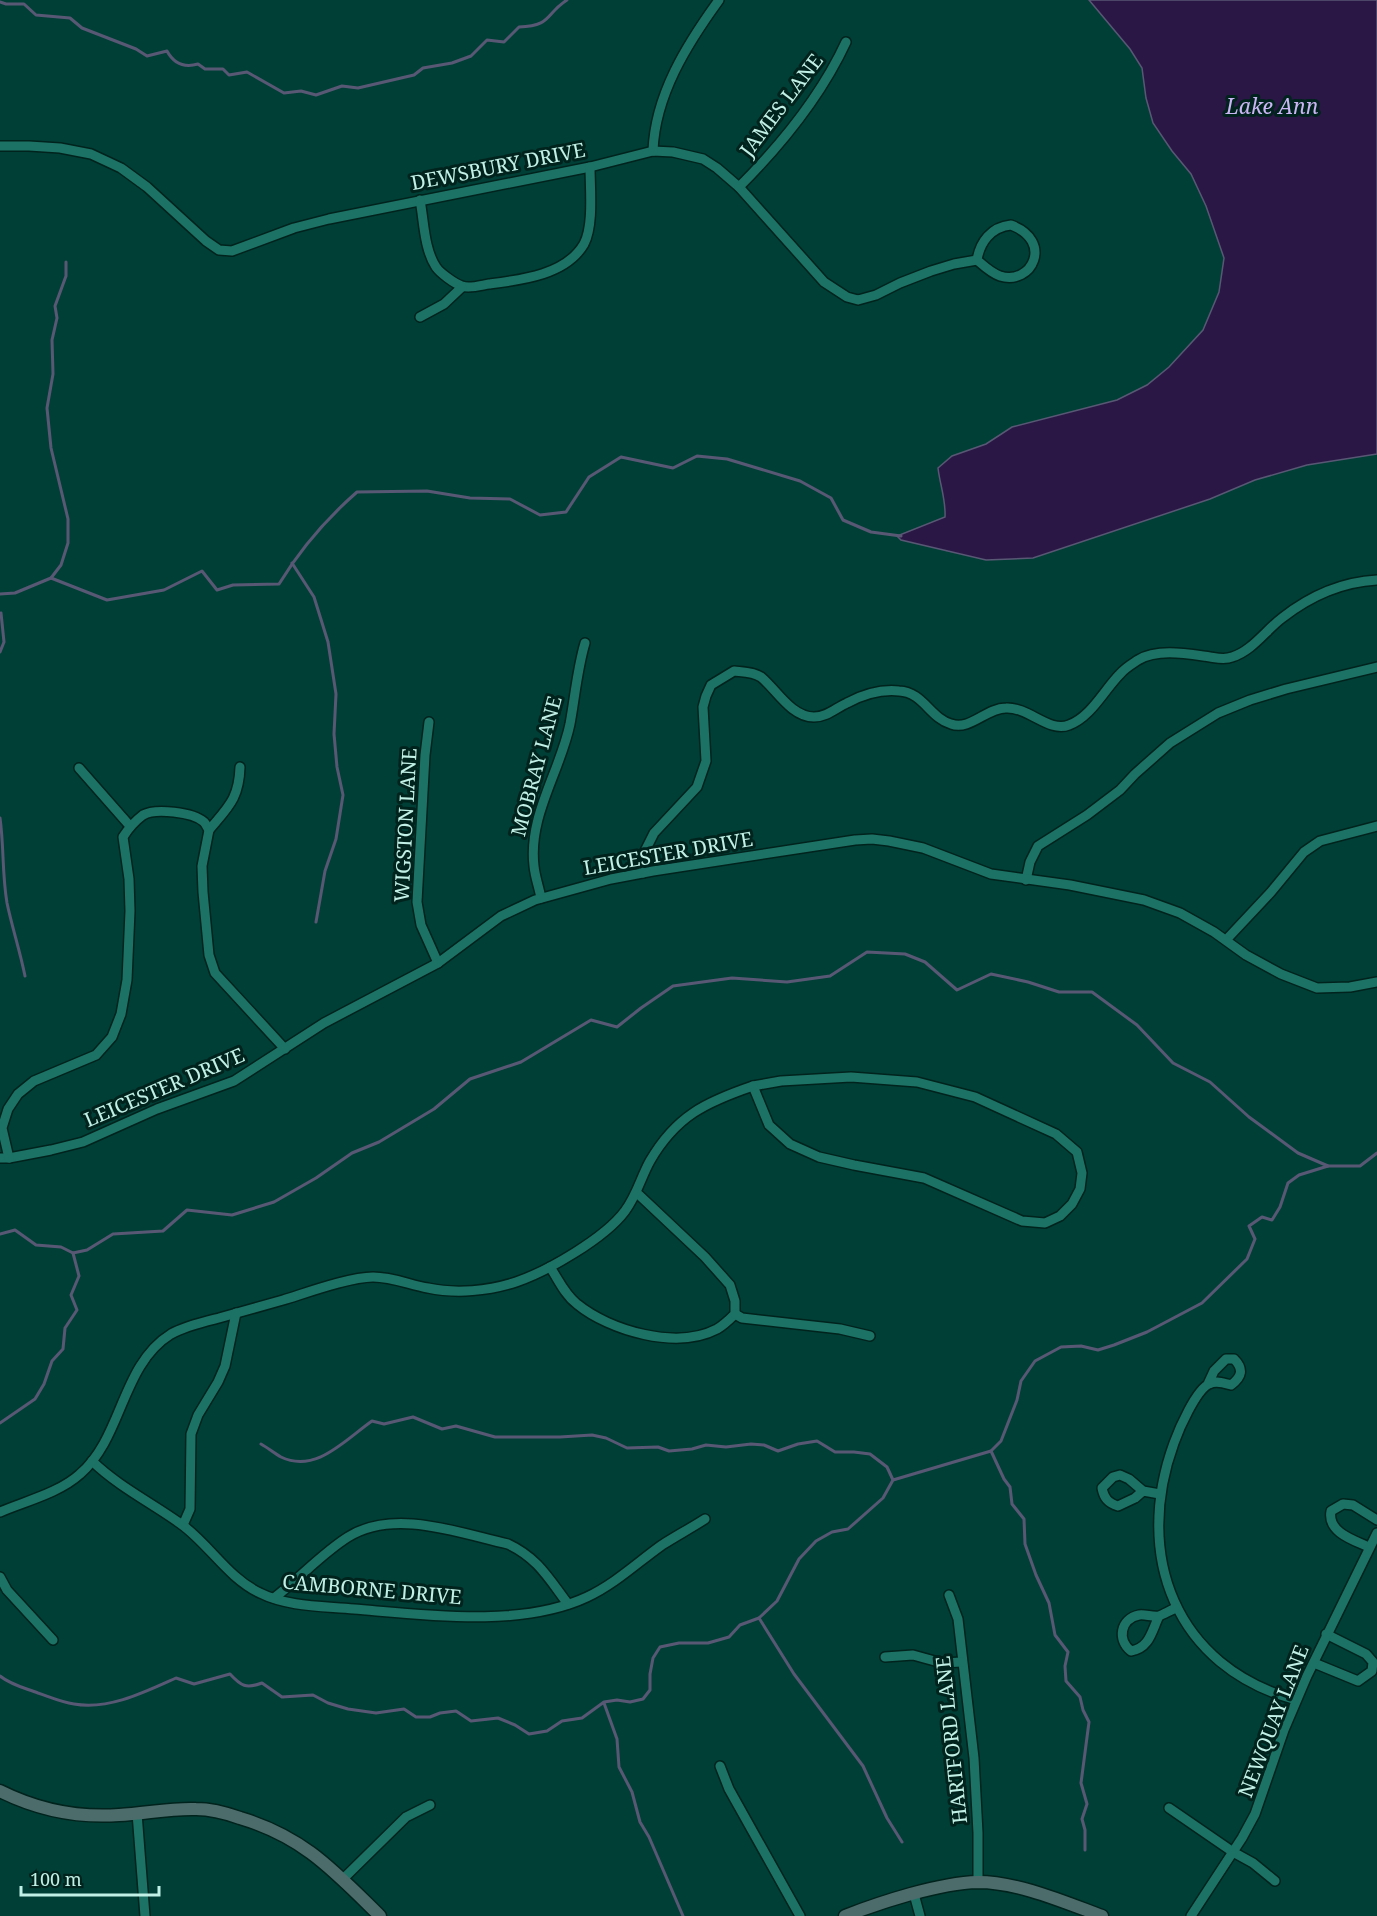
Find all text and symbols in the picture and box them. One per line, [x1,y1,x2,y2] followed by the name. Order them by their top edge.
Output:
[733,48,829,163] street label: JAMES LANE
[1225,92,1319,120] water label: Lake Ann
[409,136,587,196] street label: DEWSBURY DRIVE
[504,693,568,839] street label: MOBRAY LANE
[387,747,423,903] street label: WIGSTON LANE
[581,825,755,881] street label: LEICESTER DRIVE
[80,1041,248,1133] street label: LEICESTER DRIVE
[281,1568,463,1610] street label: CAMBORNE DRIVE
[1231,1641,1315,1801] street label: NEWQUAY LANE
[929,1655,973,1825] street label: HARTFORD LANE
[21,1859,159,1897] scale bar
[30,1867,82,1891] text: 100 m

